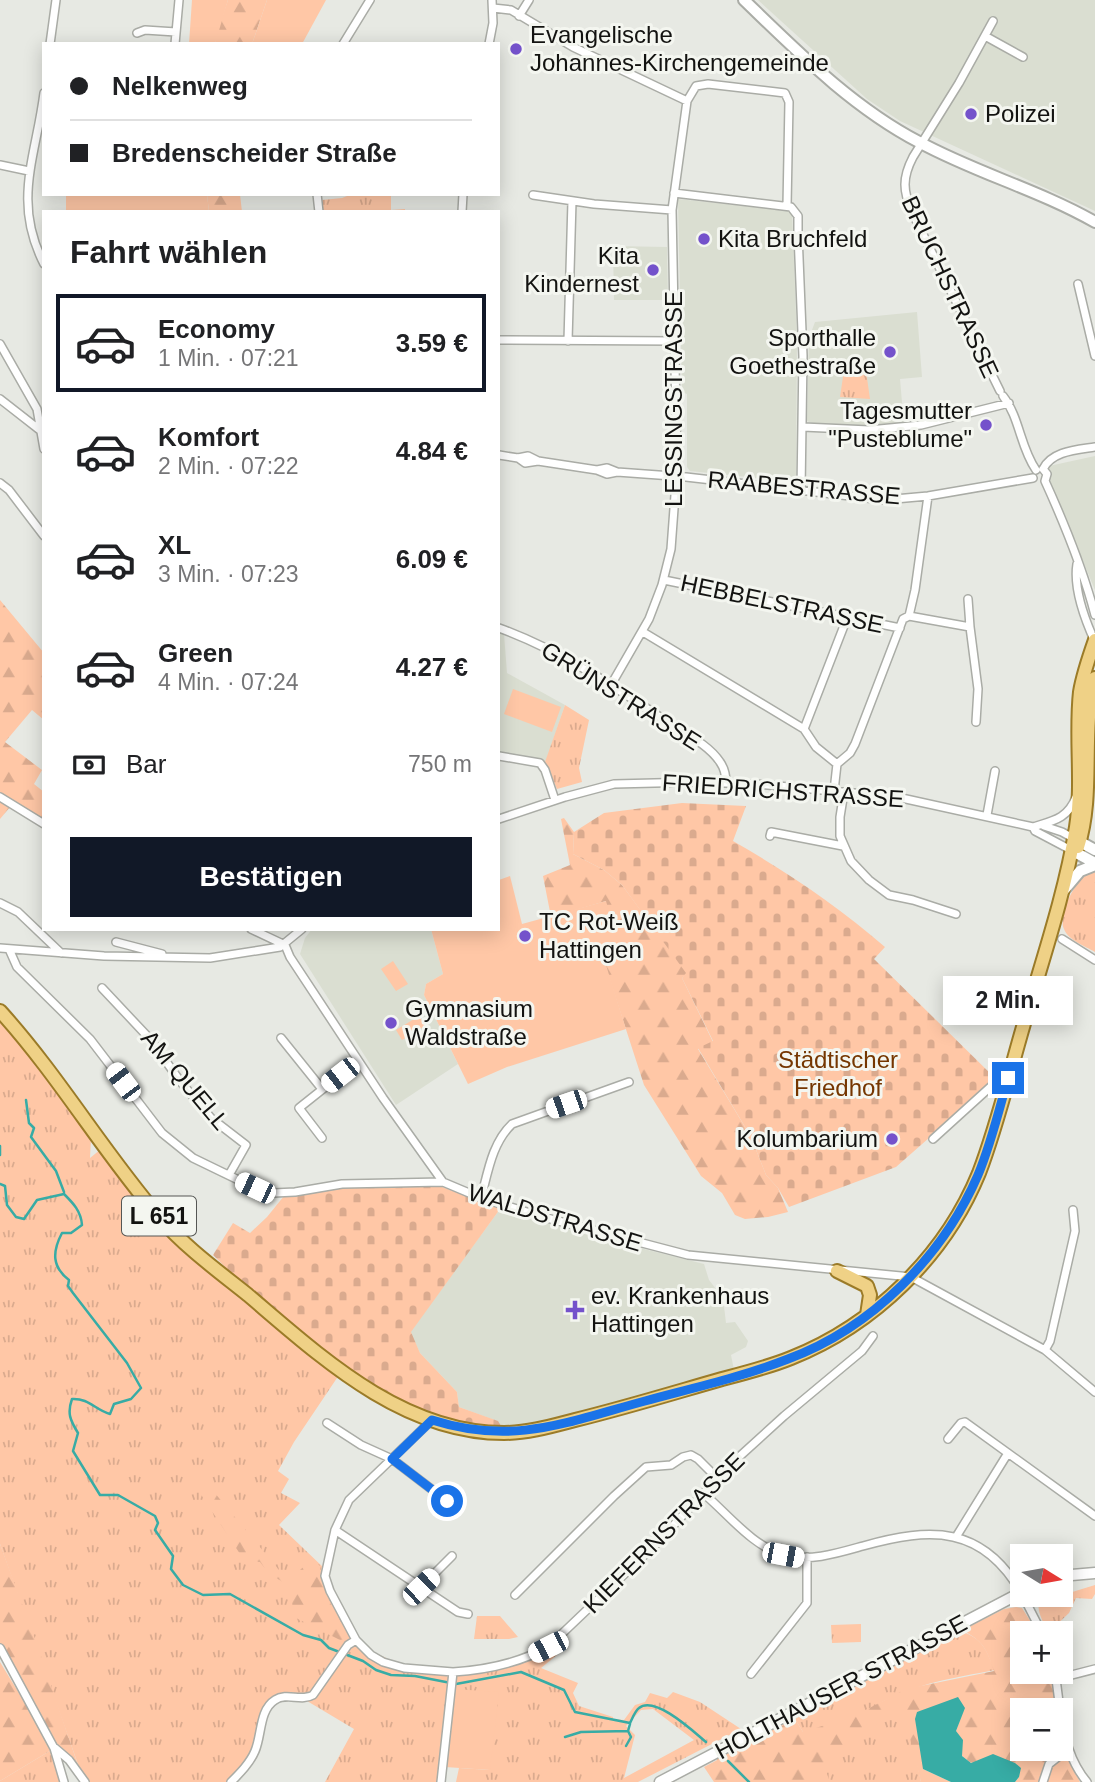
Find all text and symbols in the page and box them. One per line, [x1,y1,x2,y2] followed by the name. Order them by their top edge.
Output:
[530,21,829,76] place label: Evangelische Johannes-Kirchengemeinde
[508,41,524,57] marker: Evangelische Johannes-Kirchengemeinde
[112,71,248,101] text: Nelkenweg
[985,100,1056,127] place label: Polizei
[963,106,979,122] marker: Polizei
[112,138,397,168] text: Bredenscheider Straße
[897,192,1004,382] street label: BRUCHSTRASSE
[718,225,867,252] place label: Kita Bruchfeld
[696,231,712,247] marker: Kita Bruchfeld
[70,234,267,270] text: Fahrt wählen
[524,242,640,297] place label: Kita Kindernest
[645,262,661,278] marker: Kita Kindernest
[660,291,687,507] street label: LESSINGSTRASSE
[74,312,137,375] icon: car
[158,314,275,344] text: Economy
[729,324,876,379] place label: Sporthalle Goethestraße
[396,328,468,358] text: 3.59 €
[882,344,898,360] marker: Sporthalle Goethestraße
[158,345,299,371] text: 1 Min. · 07:21
[828,397,972,452] place label: Tagesmutter "Pusteblume"
[978,417,994,433] marker: Tagesmutter "Pusteblume"
[74,420,137,483] icon: car
[158,422,259,452] text: Komfort
[396,436,468,466] text: 4.84 €
[158,453,299,479] text: 2 Min. · 07:22
[707,466,902,509] street label: RAABESTRASSE
[74,528,137,591] icon: car
[158,530,191,560] text: XL
[396,544,468,574] text: 6.09 €
[158,561,299,587] text: 3 Min. · 07:23
[678,569,886,638] street label: HEBBELSTRASSE
[74,636,137,699] icon: car
[537,636,706,755] street label: GRÜNSTRASSE
[158,638,233,668] text: Green
[396,652,468,682] text: 4.27 €
[158,669,299,695] text: 4 Min. · 07:24
[70,746,108,784] icon: cash
[126,749,166,779] text: Bar
[408,751,472,777] text: 750 m
[661,769,905,812] street label: FRIEDRICHSTRASSE
[70,837,472,917] button: Bestätigen
[539,908,679,963] place label: TC Rot-Weiß Hattingen
[517,928,533,944] marker: TC Rot-Weiß Hattingen
[943,976,1073,1026] callout: 2 Min.
[975,987,1041,1013] text: 2 Min.
[405,995,533,1050] place label: Gymnasium Waldstraße
[383,1015,399,1031] marker: Gymnasium Waldstraße
[136,1025,235,1135] street label: AM QUELL
[778,1046,898,1101] park label: Städtischer Friedhof
[317,1054,364,1096] car
[102,1059,145,1105] car
[992,1062,1024,1094] route end
[543,1087,590,1121] car
[737,1125,878,1152] place label: Kolumbarium
[884,1131,900,1147] marker: Kolumbarium
[232,1170,279,1206] car
[465,1178,645,1257] street label: WALDSTRASSE
[122,1196,196,1236] road number: L 651
[591,1282,769,1337] place label: ev. Krankenhaus Hattingen
[565,1300,585,1320] marker: ev. Krankenhaus Hattingen
[578,1447,750,1619] street label: KIEFERNSTRASSE
[431,1485,463,1517] route start
[761,1541,806,1569] car
[1010,1544,1073,1606] north arrow
[1010,1544,1073,1761] map controls
[399,1565,444,1609] car
[710,1609,971,1764] street label: HOLTHAUSER STRASSE
[1010,1621,1073,1684] button: +
[525,1628,572,1666] car
[1010,1698,1073,1761] button: −

